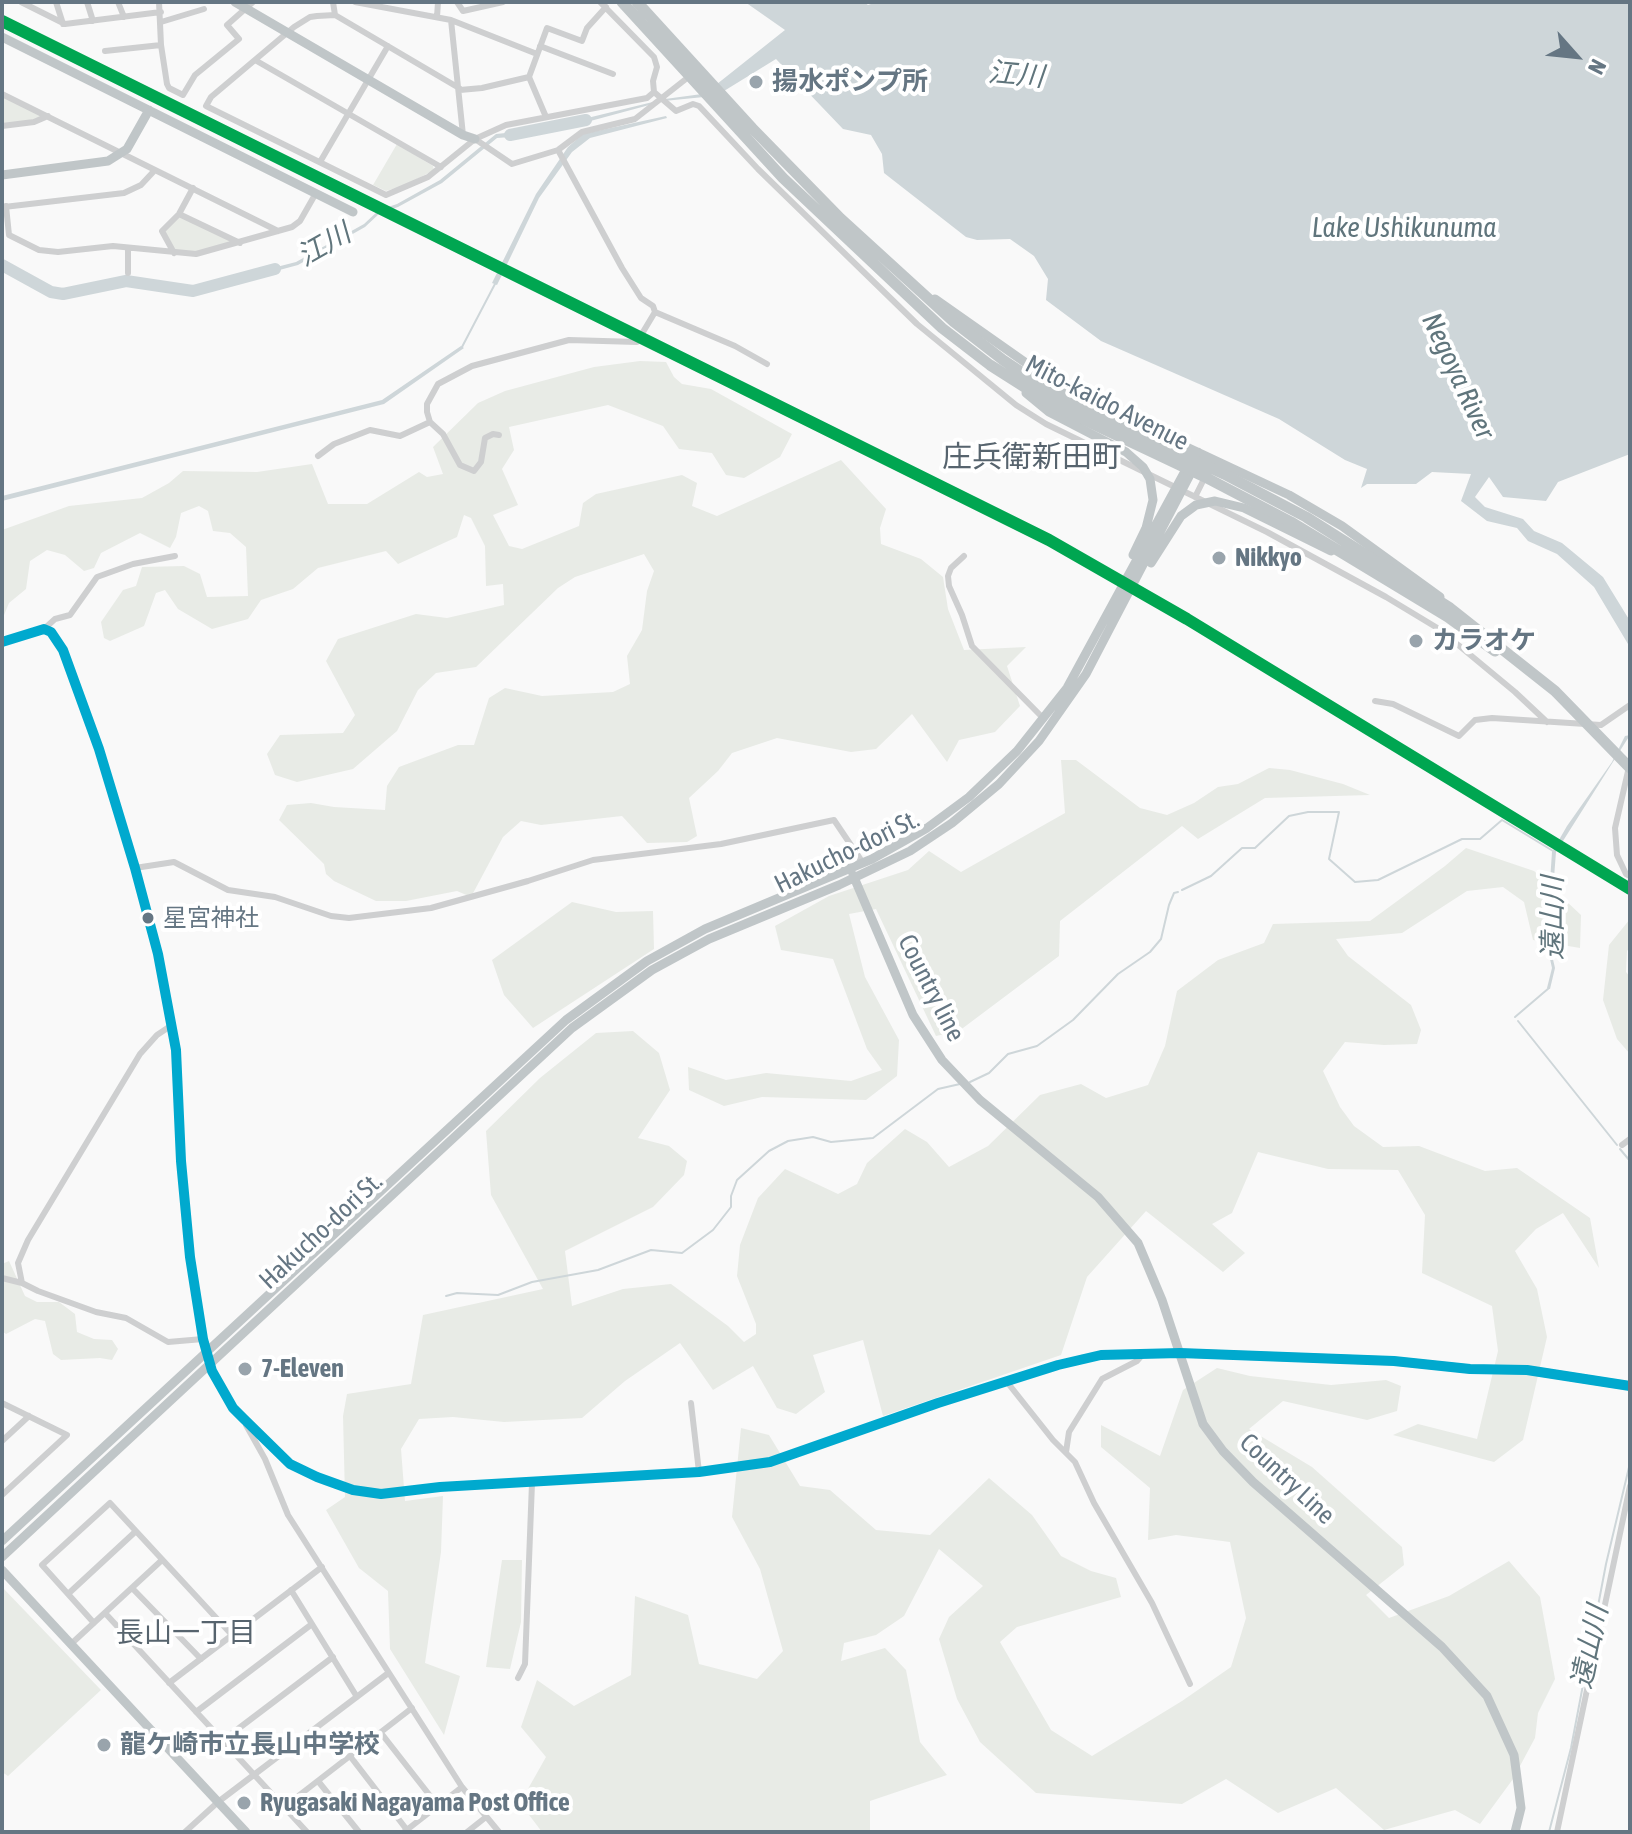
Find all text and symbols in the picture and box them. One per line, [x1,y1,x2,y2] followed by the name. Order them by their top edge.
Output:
[1536,16,1616,96] north arrow
[1583,55,1612,79] text: N
[987,56,1045,94] water label: 江川
[772,66,928,98] place label: 揚水ポンプ所
[747,73,765,91] marker: 揚水ポンプ所
[1312,211,1496,245] water label: Lake Ushikunuma
[291,216,357,274] water label: 江川
[1414,308,1502,444] water label: Negoya River
[1020,348,1194,458] street label: Mito-kaido Avenue
[942,440,1122,476] district label: 庄兵衛新田町
[1235,542,1302,574] place label: Nikkyo
[1210,549,1228,567] marker: Nikkyo
[1432,625,1536,657] place label: カラオケ
[1407,632,1425,650] marker: カラオケ
[770,804,924,900] street label: Hakucho-dori St.
[1536,876,1570,960] water label: 遠山川
[163,904,259,932] place label: 星宮神社
[140,910,156,926] marker: 星宮神社
[891,929,971,1047] street label: Country line
[253,1166,389,1296] street label: Hakucho-dori St.
[261,1353,344,1385] place label: 7-Eleven
[236,1360,254,1378] marker: 7-Eleven
[1233,1427,1341,1531] street label: Country Line
[1565,1602,1615,1692] water label: 遠山川
[116,1616,256,1650] district label: 長山一丁目
[120,1729,380,1761] place label: 龍ケ崎市立長山中学校
[95,1736,113,1754] marker: 龍ケ崎市立長山中学校
[260,1787,570,1819] place label: Ryugasaki Nagayama Post Office
[235,1794,253,1812] marker: Ryugasaki Nagayama Post Office

